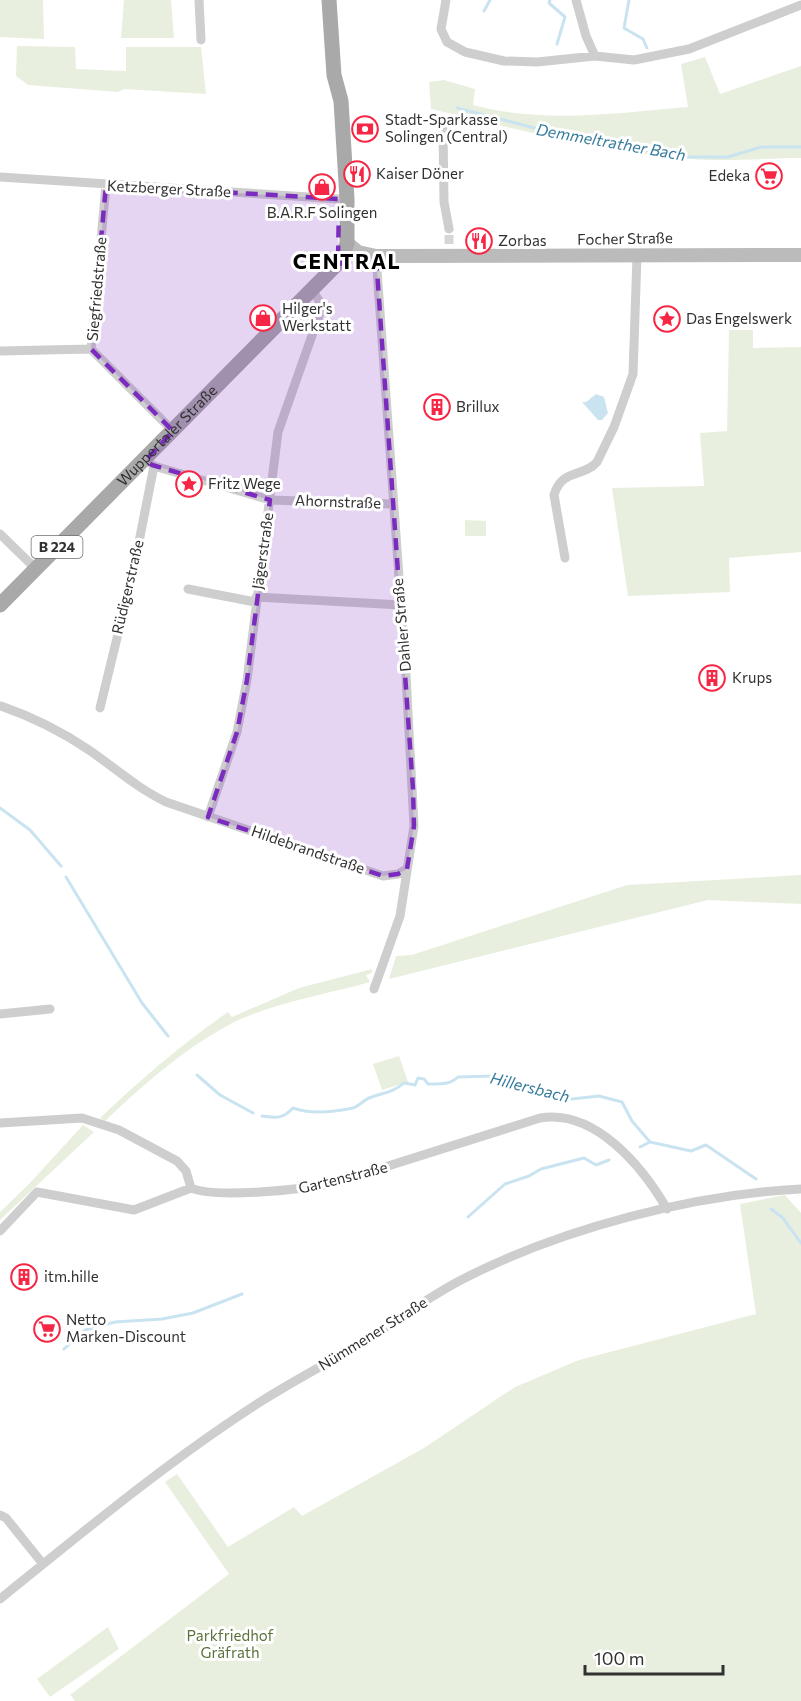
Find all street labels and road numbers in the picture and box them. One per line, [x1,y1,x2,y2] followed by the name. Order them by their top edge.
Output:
[107,176,232,200] street label: Ketzberger Straße
[577,228,673,248] street label: Focher Straße
[82,236,110,342] street label: Siegfriedstraße
[113,381,220,489] street label: Wuppertaler Straße
[295,491,381,512] street label: Ahornstraße
[248,511,276,590] street label: Jägerstraße
[32,536,82,558] road number: B 224
[107,538,147,636] street label: Rüdigerstraße
[388,578,414,672] street label: Dahler Straße
[249,821,368,877] street label: Hildebrandstraße
[296,1157,389,1197] street label: Gartenstraße
[315,1292,430,1374] street label: Nümmener Straße

